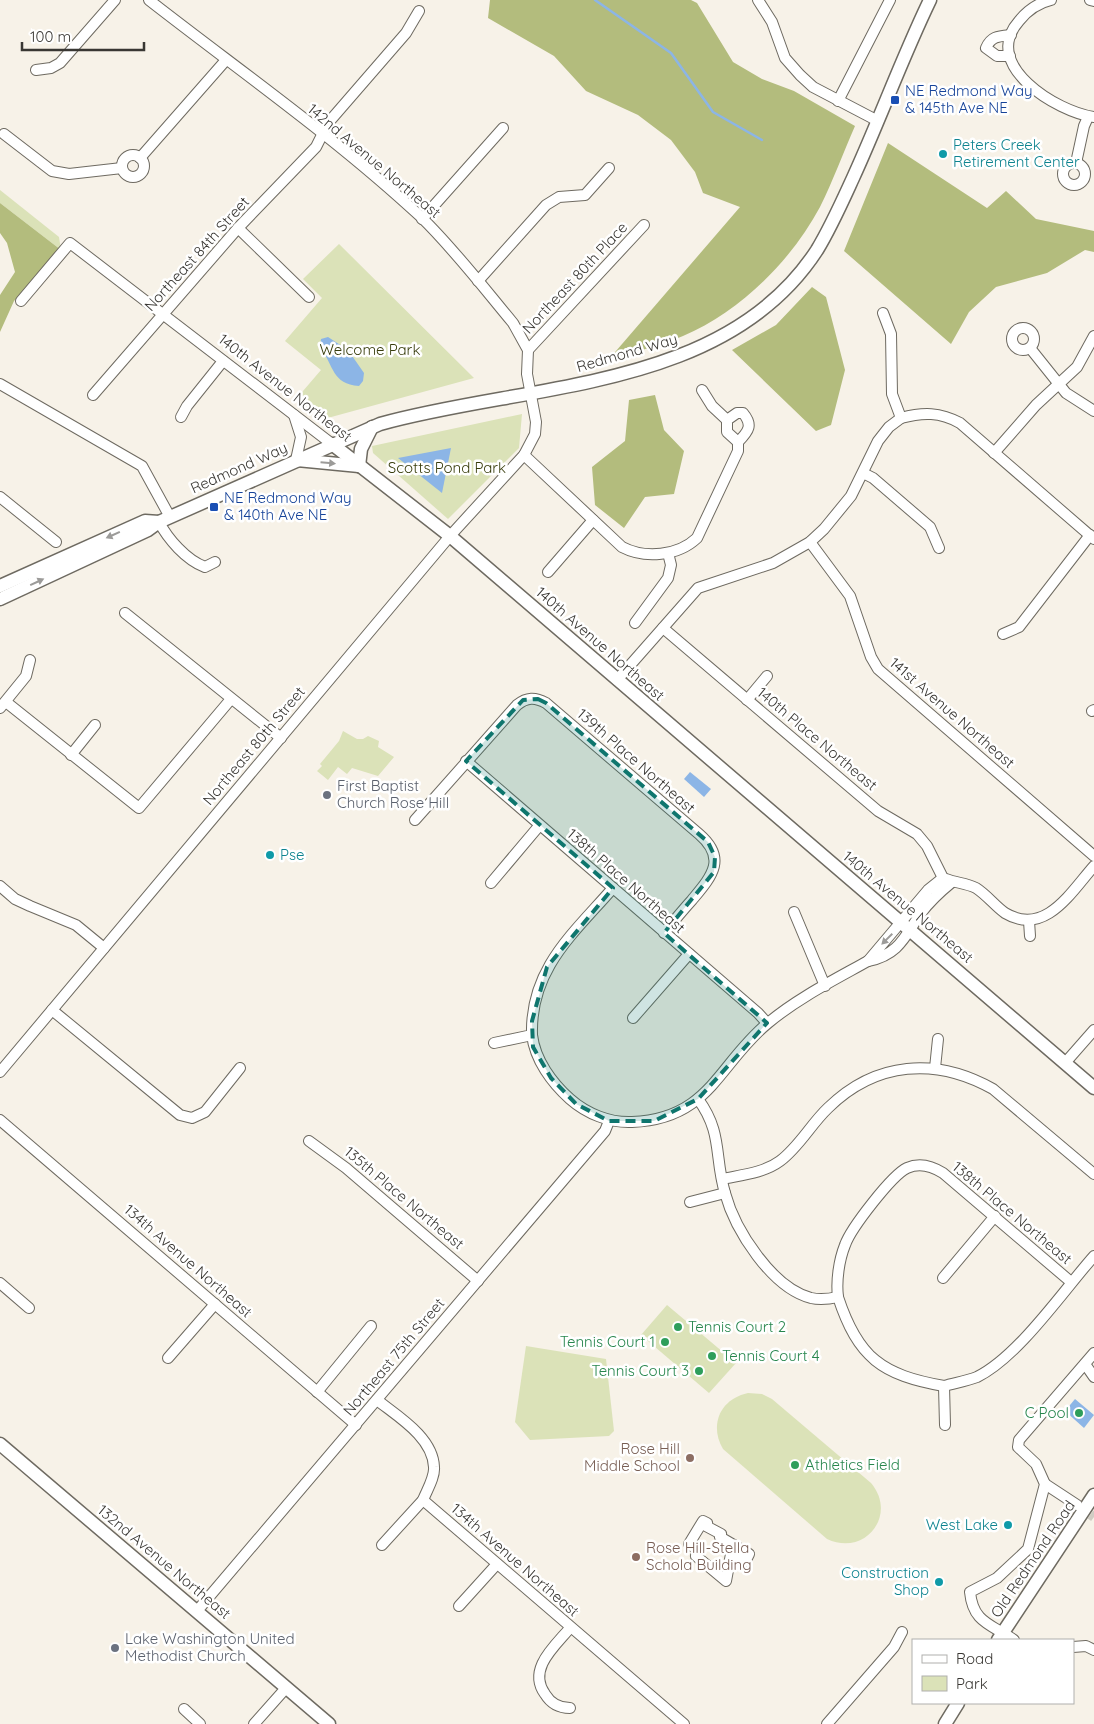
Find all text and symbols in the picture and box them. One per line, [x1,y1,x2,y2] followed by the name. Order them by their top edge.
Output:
[22,20,145,52] scale bar
[30,27,71,46] text: 100 m
[905,81,1033,117] place label: NE Redmond Way & 145th Ave NE
[889,94,901,106] marker: NE Redmond Way & 145th Ave NE
[304,99,445,222] street label: 142nd Avenue Northeast
[953,135,1080,171] place label: Peters Creek Retirement Center
[937,148,949,160] marker: Peters Creek Retirement Center
[140,192,253,315] street label: Northeast 84th Street
[518,218,631,337] street label: Northeast 80th Place
[574,329,680,376] street label: Redmond Way
[215,330,356,446] street label: 140th Avenue Northeast
[320,340,420,359] park label: Welcome Park
[187,438,290,497] street label: Redmond Way
[388,458,506,477] park label: Scotts Pond Park
[320,459,336,467] one-way arrow
[224,488,352,524] place label: NE Redmond Way & 140th Ave NE
[208,501,220,513] marker: NE Redmond Way & 140th Ave NE
[106,531,120,539] one-way arrow
[30,577,44,585] one-way arrow
[532,583,669,705] street label: 140th Avenue Northeast
[886,653,1019,772] street label: 141st Avenue Northeast
[198,683,309,809] street label: Northeast 80th Street
[753,683,881,794] street label: 140th Place Northeast
[573,704,699,817] street label: 139th Place Northeast
[337,776,449,812] place label: First Baptist Church Rose Hill
[321,789,333,801] marker: First Baptist Church Rose Hill
[563,824,689,937] street label: 138th Place Northeast
[280,845,304,864] place label: Pse
[839,847,977,967] street label: 140th Avenue Northeast
[264,849,276,861] marker: Pse
[881,933,893,945] one-way arrow
[341,1142,468,1253] street label: 135th Place Northeast
[949,1157,1076,1268] street label: 138th Place Northeast
[120,1200,256,1321] street label: 134th Avenue Northeast
[339,1294,448,1419] street label: Northeast 75th Street
[688,1317,786,1336] place label: Tennis Court 2
[672,1321,684,1333] marker: Tennis Court 2
[560,1332,655,1351] place label: Tennis Court 1
[659,1336,671,1348] marker: Tennis Court 1
[722,1346,820,1365] place label: Tennis Court 4
[706,1350,718,1362] marker: Tennis Court 4
[591,1361,689,1380] place label: Tennis Court 3
[693,1365,705,1377] marker: Tennis Court 3
[1025,1403,1069,1422] place label: C Pool
[1073,1407,1085,1419] marker: C Pool
[584,1439,680,1475] place label: Rose Hill Middle School
[684,1452,696,1464] marker: Rose Hill Middle School
[805,1455,900,1474] place label: Athletics Field
[789,1459,801,1471] marker: Athletics Field
[986,1496,1079,1621] street label: Old Redmond Road
[447,1499,583,1620] street label: 134th Avenue Northeast
[94,1500,235,1623] street label: 132nd Avenue Northeast
[926,1515,998,1534] place label: West Lake
[1002,1519,1014,1531] marker: West Lake
[646,1538,752,1574] place label: Rose Hill-Stella Schola Building
[630,1551,642,1563] marker: Rose Hill-Stella Schola Building
[841,1563,929,1599] place label: Construction Shop
[933,1576,945,1588] marker: Construction Shop
[125,1629,295,1665] place label: Lake Washington United Methodist Church
[912,1639,1074,1704] legend
[109,1642,121,1654] marker: Lake Washington United Methodist Church
[956,1649,993,1668] text: Road
[956,1674,988,1693] text: Park

